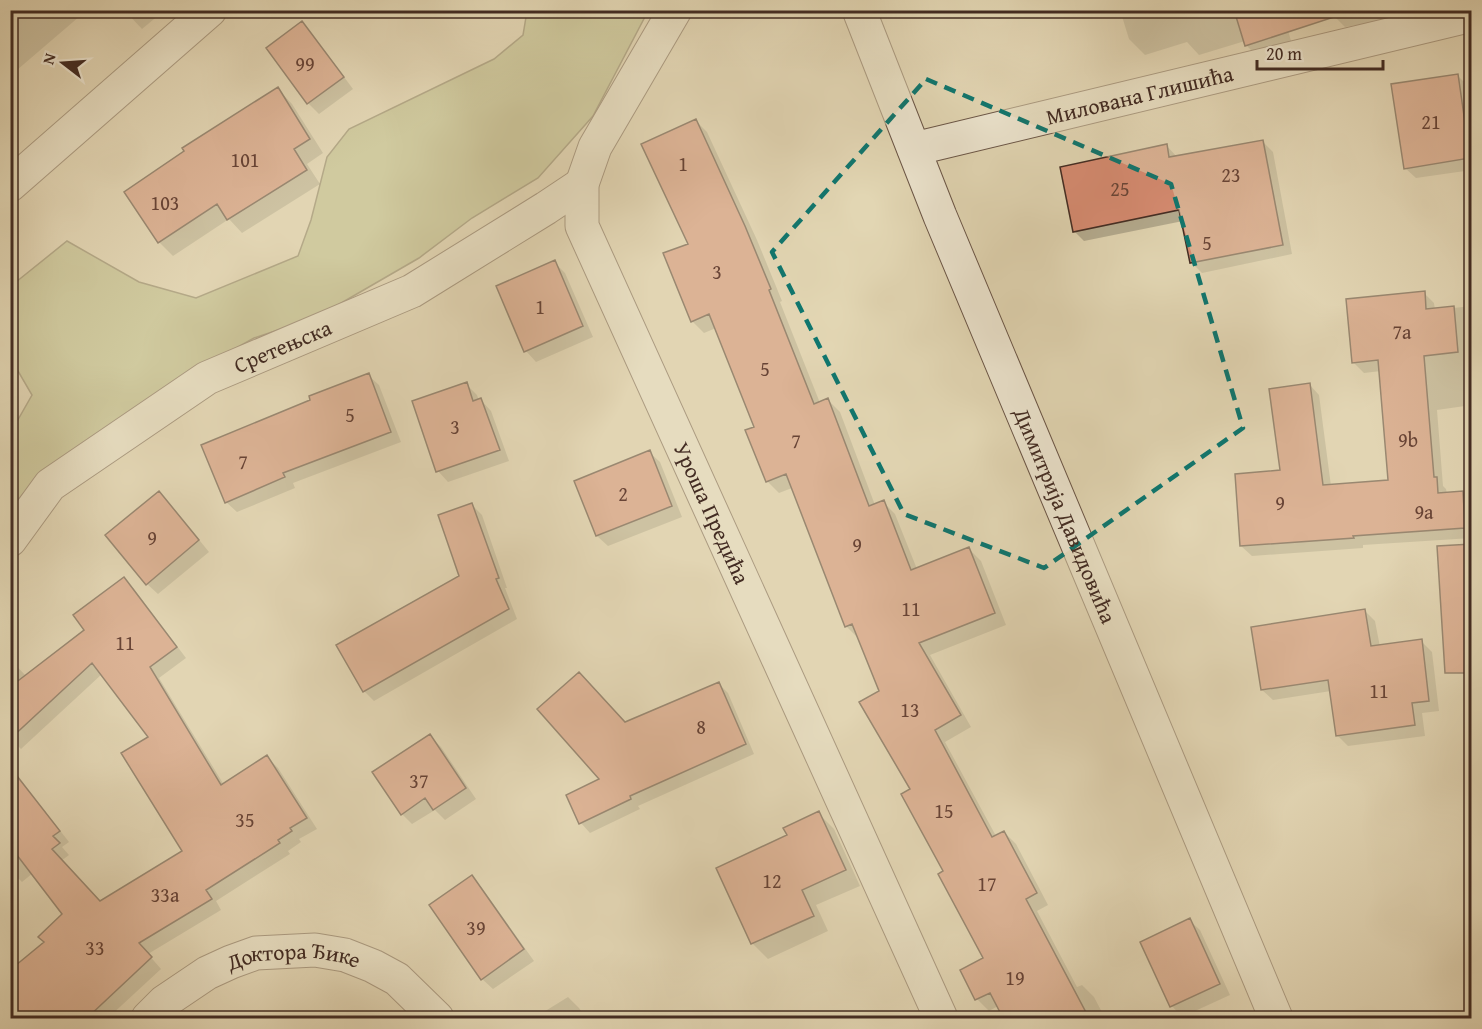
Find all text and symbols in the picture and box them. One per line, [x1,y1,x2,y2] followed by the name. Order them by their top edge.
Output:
[33,33,93,93] north arrow
[1257,33,1383,71] scale bar
[1266,40,1302,67] text: 20 m
[295,49,315,78] house number: 99
[36,50,62,67] text: N
[1043,57,1237,133] street label: Милована Глишића
[1421,107,1441,136] house number: 21
[231,145,259,174] house number: 101
[678,149,688,178] house number: 1
[1221,160,1241,189] house number: 23
[1110,174,1130,203] house number: 25
[151,188,179,217] house number: 103
[1202,228,1212,257] house number: 5
[712,257,722,286] house number: 3
[535,292,545,321] house number: 1
[229,311,337,381] street label: Сретењска
[1392,317,1412,346] house number: 7a
[760,354,770,383] house number: 5
[345,400,355,429] house number: 5
[1006,402,1125,629] street label: Димитрија Давидовића
[450,412,460,441] house number: 3
[1398,425,1418,454] house number: 9b
[791,426,801,455] house number: 7
[666,437,758,590] street label: Уроша Предића
[238,447,248,476] house number: 7
[618,479,628,508] house number: 2
[1275,488,1285,517] house number: 9
[1414,497,1434,526] house number: 9a
[147,523,157,552] house number: 9
[852,530,862,559] house number: 9
[901,594,921,623] house number: 11
[115,628,135,657] house number: 11
[1369,676,1389,705] house number: 11
[900,695,920,724] house number: 13
[696,712,706,741] house number: 8
[409,766,429,795] house number: 37
[934,796,954,825] house number: 15
[235,805,255,834] house number: 35
[762,866,782,895] house number: 12
[977,869,997,898] house number: 17
[151,880,180,909] house number: 33a
[466,913,486,942] house number: 39
[85,933,105,962] house number: 33
[221,934,366,979] street label: Доктора Ђике
[1005,963,1025,992] house number: 19

